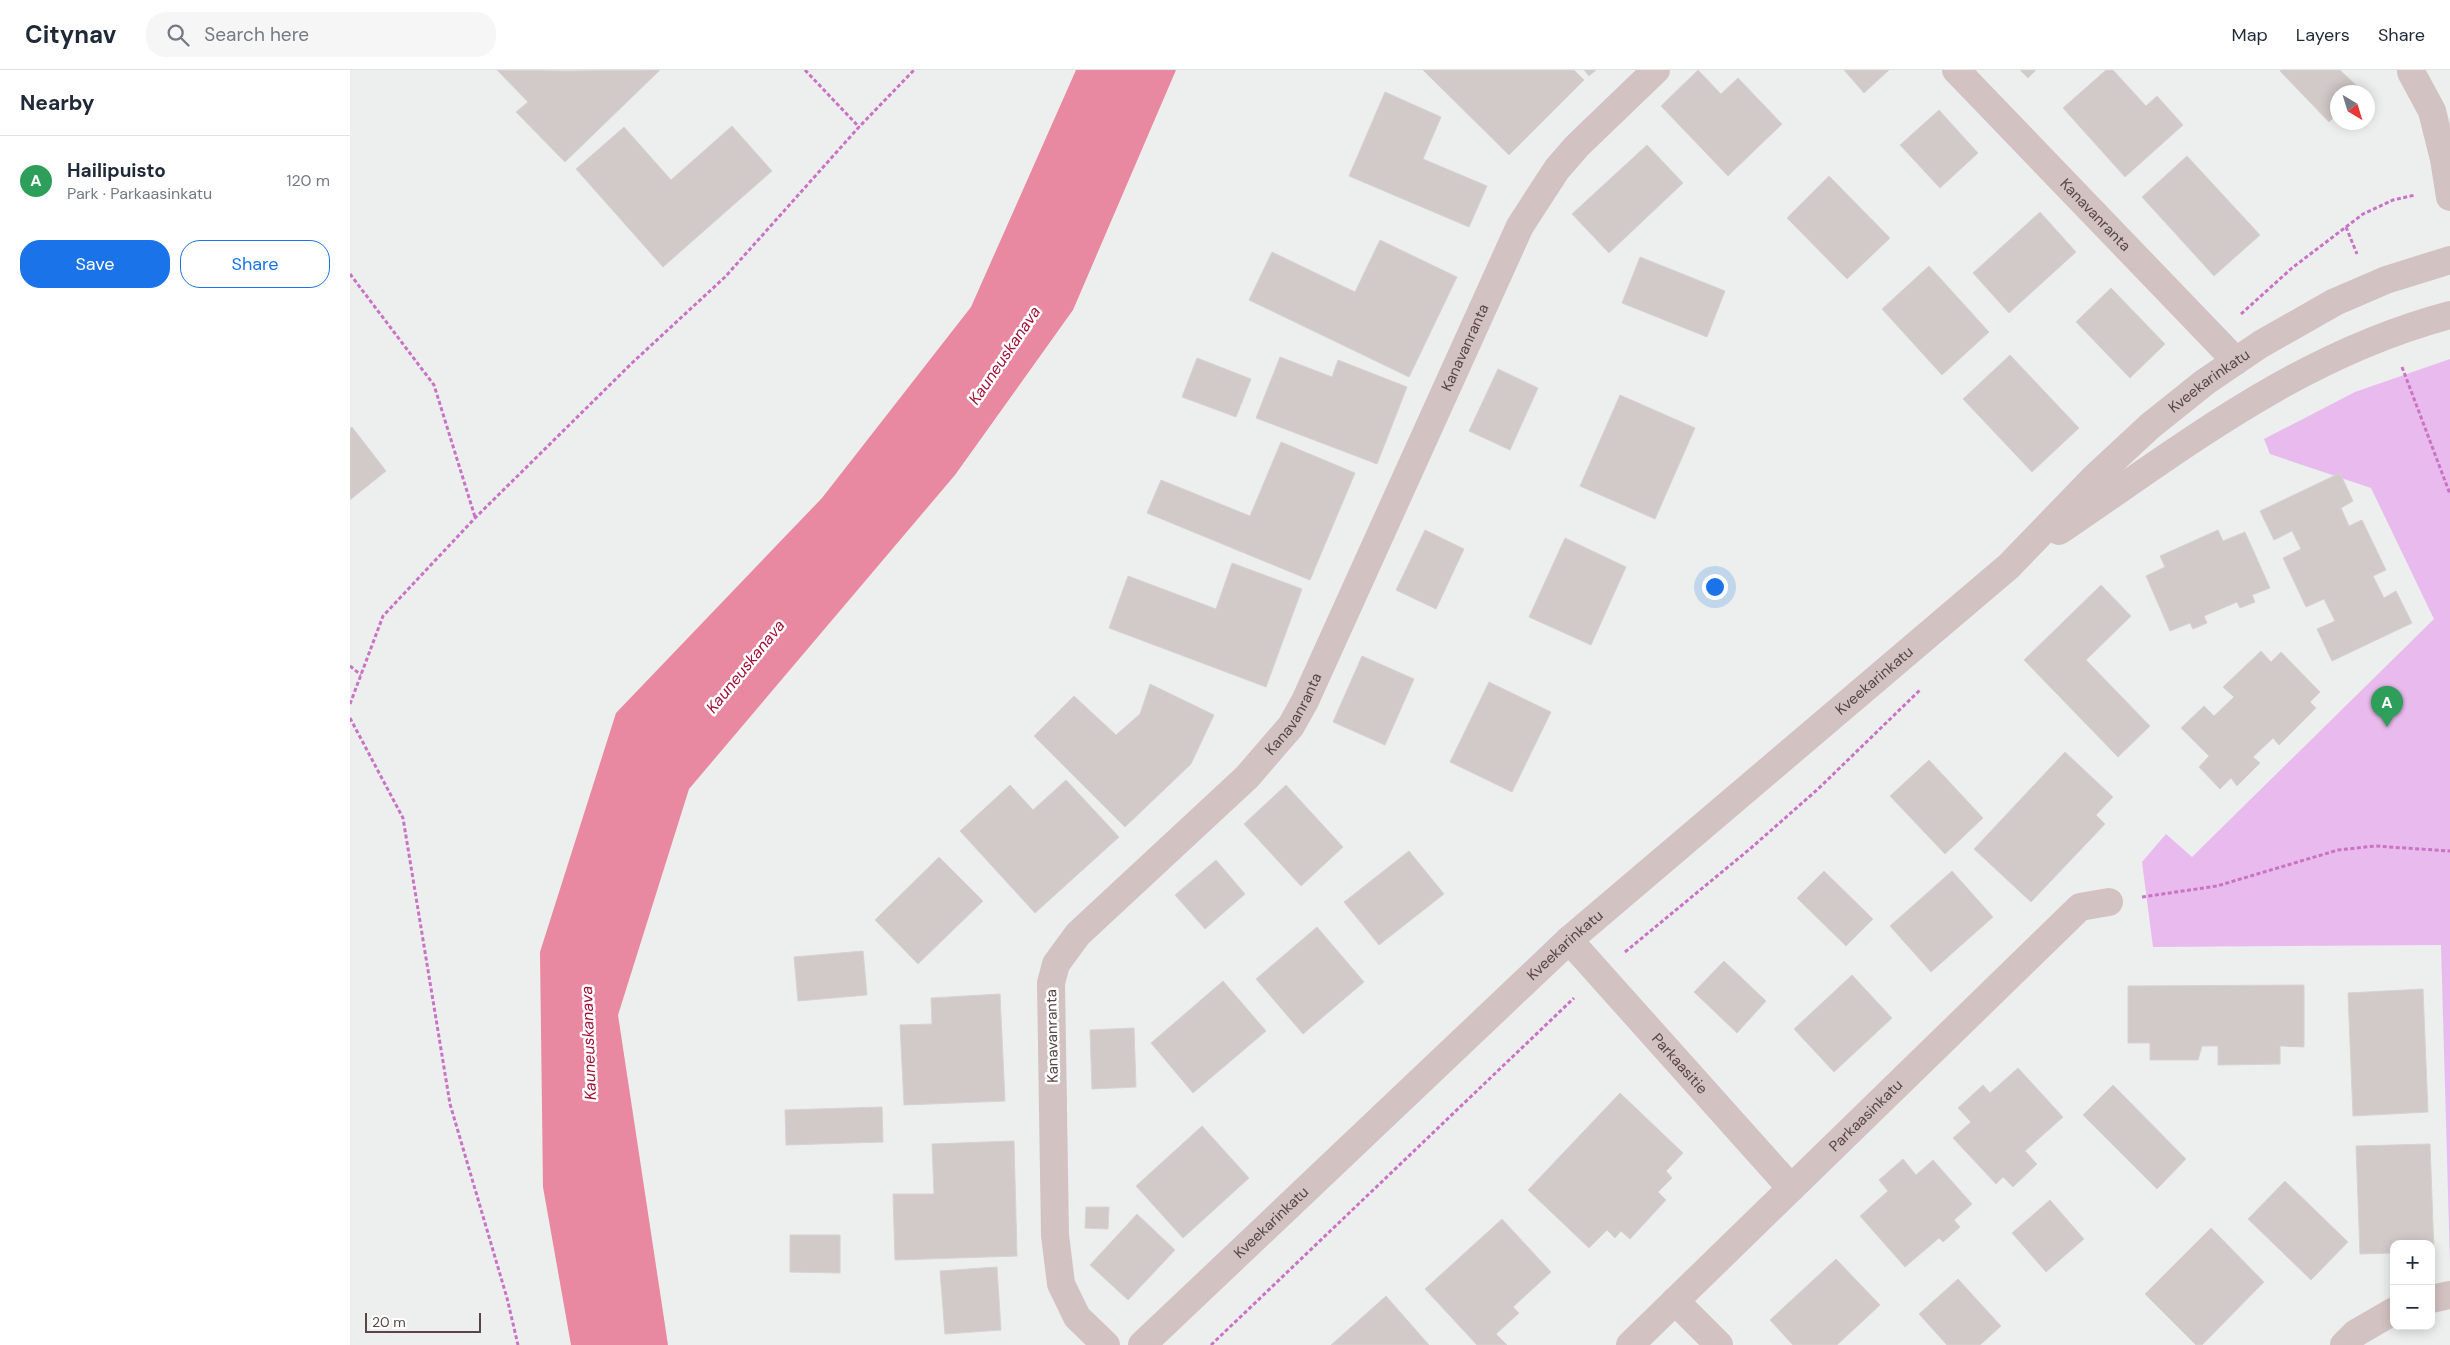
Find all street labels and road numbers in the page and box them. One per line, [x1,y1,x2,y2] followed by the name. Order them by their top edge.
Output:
[2056,174,2135,256] street label: Kanavanranta
[1437,301,1493,394] street label: Kanavanranta
[2164,345,2254,418] street label: Kveekarinkatu
[1831,642,1917,719] street label: Kveekarinkatu
[1260,670,1326,759] street label: Kanavanranta
[1522,905,1607,985] street label: Kveekarinkatu
[1041,989,1063,1083] street label: Kanavanranta
[1647,1029,1712,1098] street label: Parkaasitie
[1825,1075,1907,1156] street label: Parkaasinkatu
[1229,1182,1313,1263] street label: Kveekarinkatu

